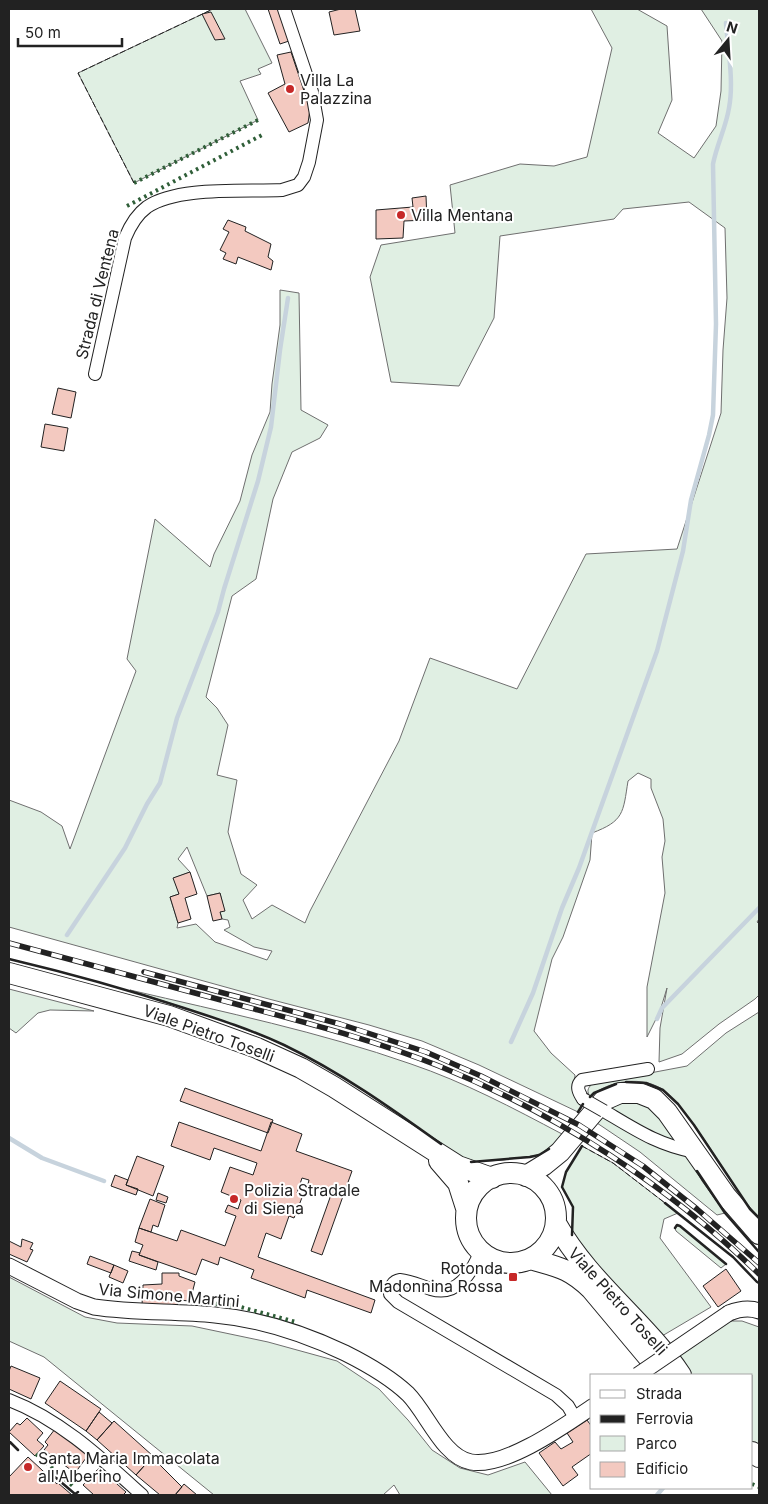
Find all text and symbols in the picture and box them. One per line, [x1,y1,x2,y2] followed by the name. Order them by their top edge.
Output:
[18,15,121,47] scale bar
[703,15,753,65] north arrow
[724,17,740,37] text: N
[25,23,61,42] text: 50 m
[300,70,372,108] place label: Villa La Palazzina
[284,83,296,95] marker: Villa La Palazzina
[411,205,513,225] place label: Villa Mentana
[395,209,407,221] marker: Villa Mentana
[71,227,123,361] street label: Strada di Ventena
[141,1000,277,1066] street label: Viale Pietro Toselli
[244,1180,360,1218] place label: Polizia Stradale di Siena
[228,1193,240,1205] marker: Polizia Stradale di Siena
[564,1243,672,1359] street label: Viale Pietro Toselli
[369,1258,503,1296] place label: Rotonda Madonnina Rossa
[507,1271,519,1283] marker: Rotonda Madonnina Rossa
[98,1279,240,1311] street label: Via Simone Martini
[590,1374,753,1489] legend
[636,1384,682,1403] text: Strada
[636,1409,693,1428] text: Ferrovia
[636,1434,677,1453] text: Parco
[38,1448,220,1486] place label: Santa Maria Immacolata all'Alberino
[636,1459,688,1478] text: Edificio
[22,1461,34,1473] marker: Santa Maria Immacolata all'Alberino

